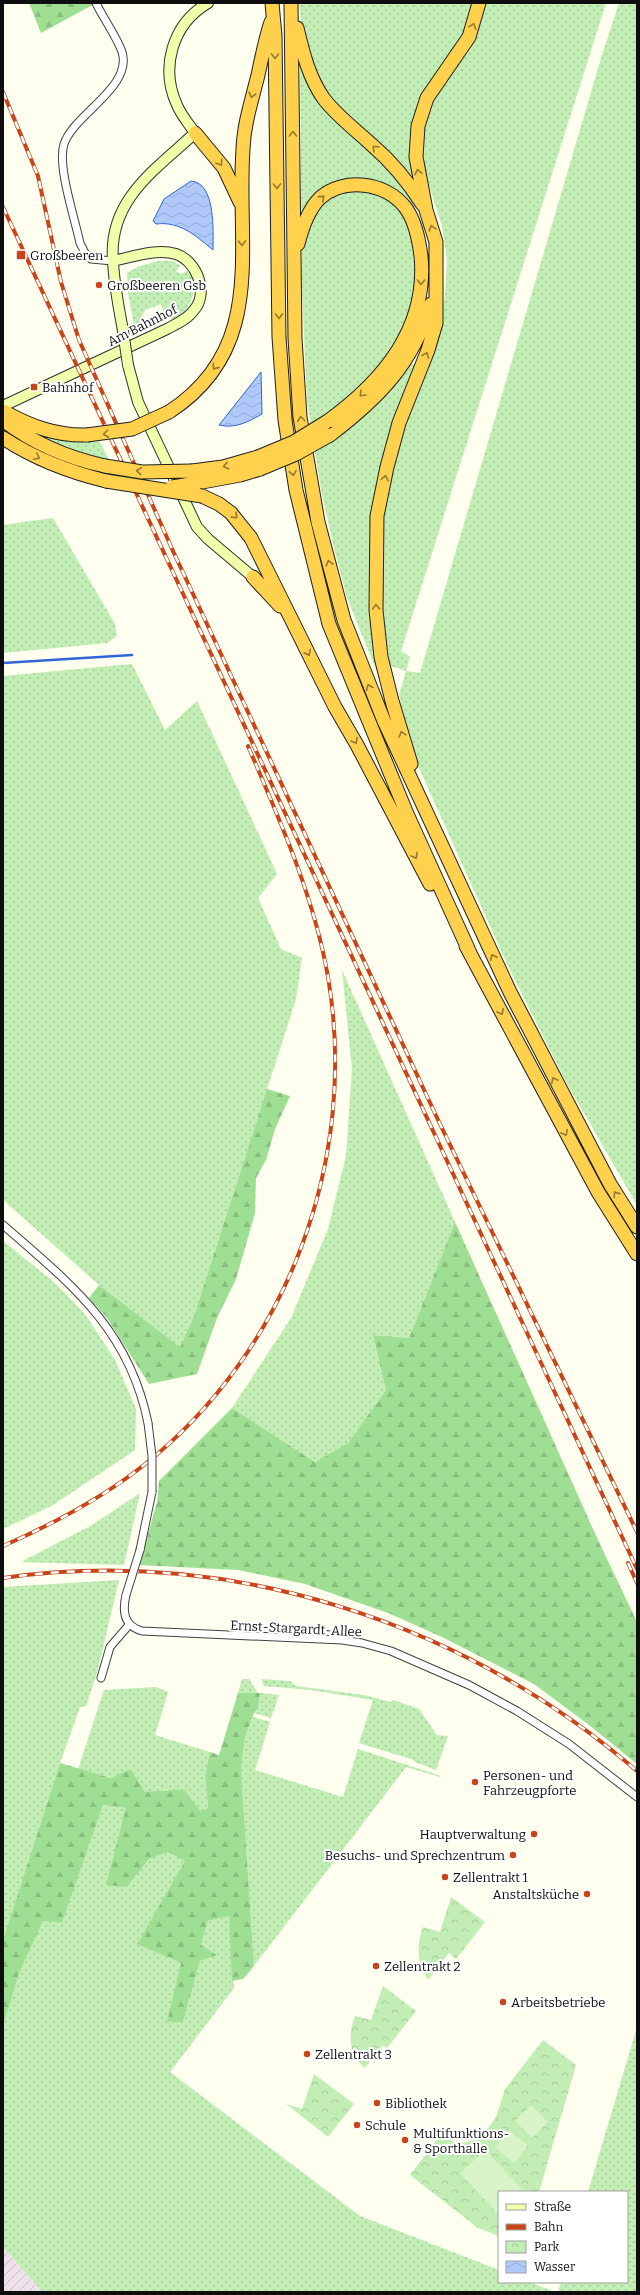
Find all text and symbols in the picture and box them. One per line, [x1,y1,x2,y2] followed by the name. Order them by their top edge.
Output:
[468,23,477,30] one-way arrow
[271,53,279,59] one-way arrow
[248,91,257,98] one-way arrow
[288,131,297,137] one-way arrow
[372,145,380,153] one-way arrow
[215,159,223,166] one-way arrow
[415,169,423,175] one-way arrow
[272,183,281,189] one-way arrow
[318,196,325,203] one-way arrow
[428,225,437,232] one-way arrow
[238,240,247,246] one-way arrow
[30,248,104,263] place label: Großbeeren
[15,249,27,261] marker: Großbeeren
[107,278,206,293] place label: Großbeeren Gsb
[417,279,426,285] one-way arrow
[94,280,104,290] marker: Großbeeren Gsb
[105,301,181,349] street label: Am Bahnhof
[275,313,283,319] one-way arrow
[421,352,429,359] one-way arrow
[212,363,220,370] one-way arrow
[42,380,95,395] place label: Bahnhof
[29,382,39,392] marker: Bahnhof
[359,389,367,397] one-way arrow
[297,416,306,422] one-way arrow
[103,429,109,438] one-way arrow
[33,453,40,460] one-way arrow
[222,461,229,469] one-way arrow
[136,467,142,476] one-way arrow
[288,470,297,476] one-way arrow
[380,475,388,481] one-way arrow
[230,511,238,519] one-way arrow
[325,560,334,567] one-way arrow
[372,604,380,610] one-way arrow
[303,649,311,656] one-way arrow
[366,683,374,690] one-way arrow
[398,731,407,738] one-way arrow
[350,736,357,744] one-way arrow
[410,852,418,859] one-way arrow
[490,953,498,961] one-way arrow
[496,1008,504,1016] one-way arrow
[552,1077,559,1084] one-way arrow
[561,1129,568,1136] one-way arrow
[614,1191,621,1198] one-way arrow
[230,1618,362,1639] street label: Ernst-Stargardt-Allee
[483,1768,576,1798] place label: Personen- und Fahrzeugpforte
[470,1777,480,1787] marker: Personen- und Fahrzeugpforte
[420,1827,526,1842] place label: Hauptverwaltung
[529,1829,539,1839] marker: Hauptverwaltung
[325,1848,506,1863] place label: Besuchs- und Sprechzentrum
[508,1850,518,1860] marker: Besuchs- und Sprechzentrum
[453,1870,528,1885] place label: Zellentrakt 1
[440,1872,450,1882] marker: Zellentrakt 1
[492,1887,579,1902] place label: Anstaltsküche
[582,1889,592,1899] marker: Anstaltsküche
[384,1959,461,1974] place label: Zellentrakt 2
[371,1961,381,1971] marker: Zellentrakt 2
[511,1995,605,2010] place label: Arbeitsbetriebe
[498,1997,508,2007] marker: Arbeitsbetriebe
[315,2047,392,2062] place label: Zellentrakt 3
[302,2049,312,2059] marker: Zellentrakt 3
[385,2096,447,2111] place label: Bibliothek
[372,2098,382,2108] marker: Bibliothek
[365,2118,406,2133] place label: Schule
[352,2120,362,2130] marker: Schule
[413,2126,509,2156] place label: Multifunktions- & Sporthalle
[400,2135,410,2145] marker: Multifunktions- & Sporthalle
[498,2191,628,2283] legend
[534,2200,571,2214] text: Straße
[534,2220,563,2234] text: Bahn
[534,2240,560,2254] text: Park
[534,2260,576,2274] text: Wasser

